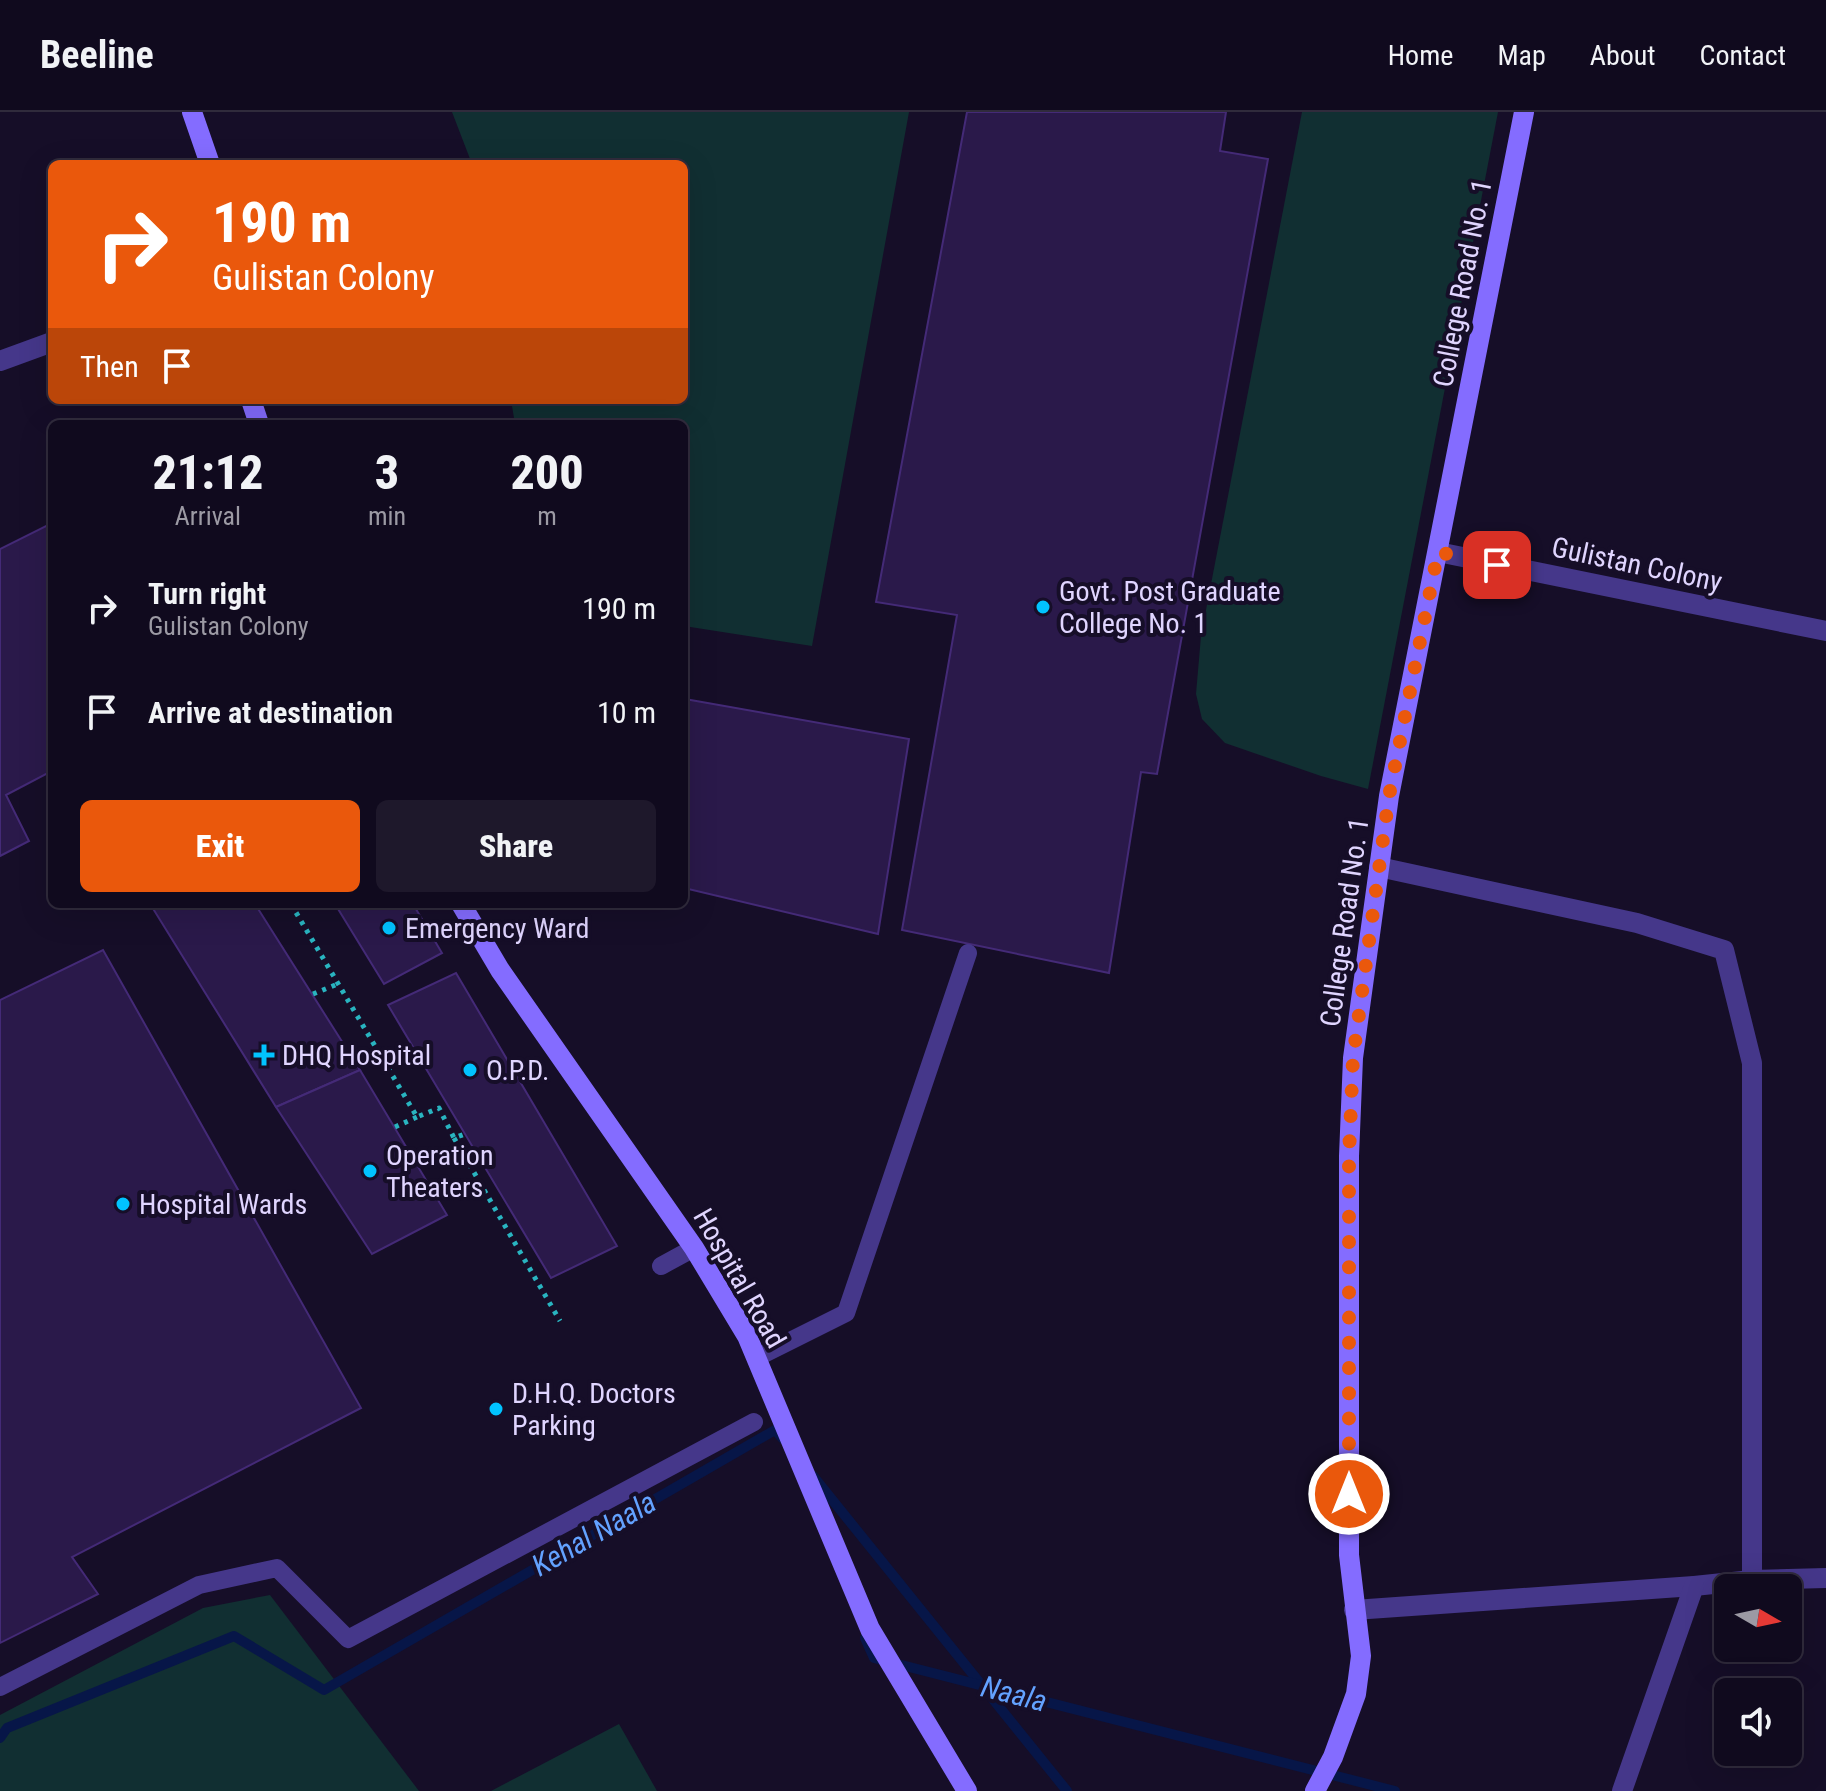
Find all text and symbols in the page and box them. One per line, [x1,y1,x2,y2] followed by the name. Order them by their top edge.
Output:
[40,33,154,77] text: Beeline
[1388,39,1453,72] text: Home
[1497,39,1546,72] text: Map
[1590,39,1656,72] text: About
[1700,39,1786,72] text: Contact
[1426,176,1499,390] street label: College Road No. 1
[212,190,351,256] text: 190 m
[80,192,184,296] icon: right
[212,257,434,299] text: Gulistan Colony
[155,344,199,388] icon: arrive
[80,349,139,384] text: Then
[152,444,264,501] text: 21:12
[375,444,399,501] text: 3
[510,444,584,501] text: 200
[175,501,241,531] text: Arrival
[368,501,406,531] text: min
[537,501,557,531] text: m
[1549,530,1725,599] street label: Gulistan Colony
[1463,531,1531,599] pin
[1475,543,1519,587] icon: arrive
[1059,575,1281,640] place label: Govt. Post Graduate College No. 1
[148,576,266,611] text: Turn right
[80,586,124,630] icon: right
[582,591,656,626] text: 190 m
[1034,598,1052,616] marker: Govt. Post Graduate College No. 1
[148,611,309,641] text: Gulistan Colony
[80,690,124,734] icon: arrive
[148,695,393,730] text: Arrive at destination
[597,695,656,730] text: 10 m
[80,800,360,892] button: Exit
[376,800,656,892] button: Share
[1313,815,1376,1029] street label: College Road No. 1
[405,912,589,945] place label: Emergency Ward
[380,919,398,937] marker: Emergency Ward
[282,1039,431,1072] place label: DHQ Hospital
[253,1044,275,1066] marker: DHQ Hospital
[486,1054,549,1087] place label: O.P.D.
[461,1061,479,1079] marker: O.P.D.
[386,1139,494,1204] place label: Operation Theaters
[361,1162,379,1180] marker: Operation Theaters
[139,1188,307,1221] place label: Hospital Wards
[114,1195,132,1213] marker: Hospital Wards
[686,1203,793,1354] street label: Hospital Road
[512,1377,676,1442] place label: D.H.Q. Doctors Parking
[487,1400,505,1418] marker: D.H.Q. Doctors Parking
[1307,1452,1391,1536] position arrow
[526,1484,662,1583] water label: Kehal Naala
[1714,1574,1802,1662] north arrow
[1714,1574,1802,1766] map controls
[978,1668,1051,1719] water label: Naala
[1714,1678,1802,1766] button: sound

